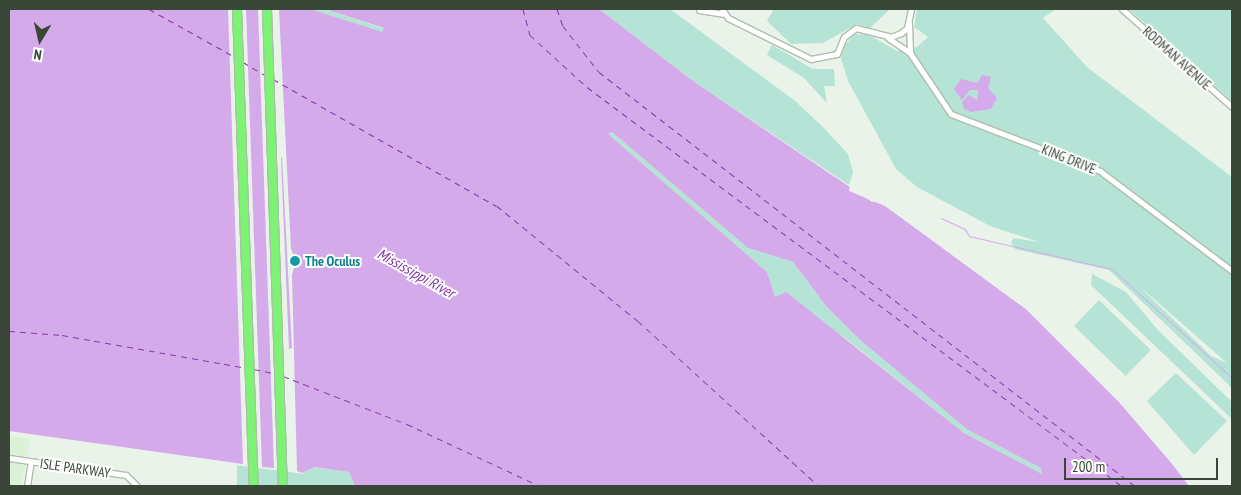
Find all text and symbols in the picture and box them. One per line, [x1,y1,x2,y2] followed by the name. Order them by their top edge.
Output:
[15,15,65,65] north arrow
[1139,23,1215,93] street label: RODMAN AVENUE
[33,45,43,64] text: N
[1039,140,1099,178] street label: KING DRIVE
[374,244,458,302] water label: Mississippi River
[305,253,360,269] place label: The Oculus
[289,255,301,267] marker: The Oculus
[1066,448,1220,480] scale bar
[39,455,111,481] street label: ISLE PARKWAY
[1072,457,1105,476] text: 200 m

